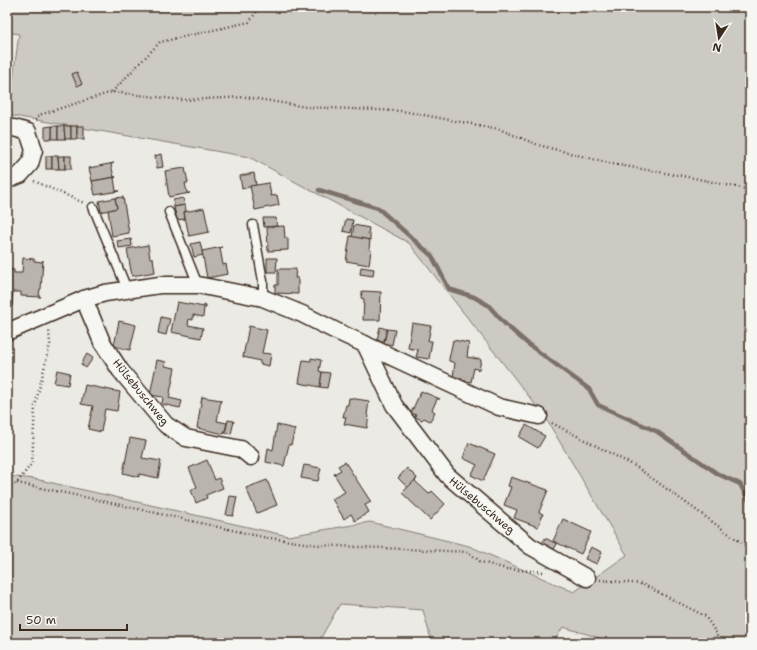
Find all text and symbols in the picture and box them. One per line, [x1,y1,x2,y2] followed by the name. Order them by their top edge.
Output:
[699,18,739,58] north arrow
[711,39,723,56] text: N
[109,356,172,429] street label: Hülsebuschweg
[446,473,518,537] street label: Hülsebuschweg
[20,606,127,632] scale bar
[26,612,56,628] text: 50 m

